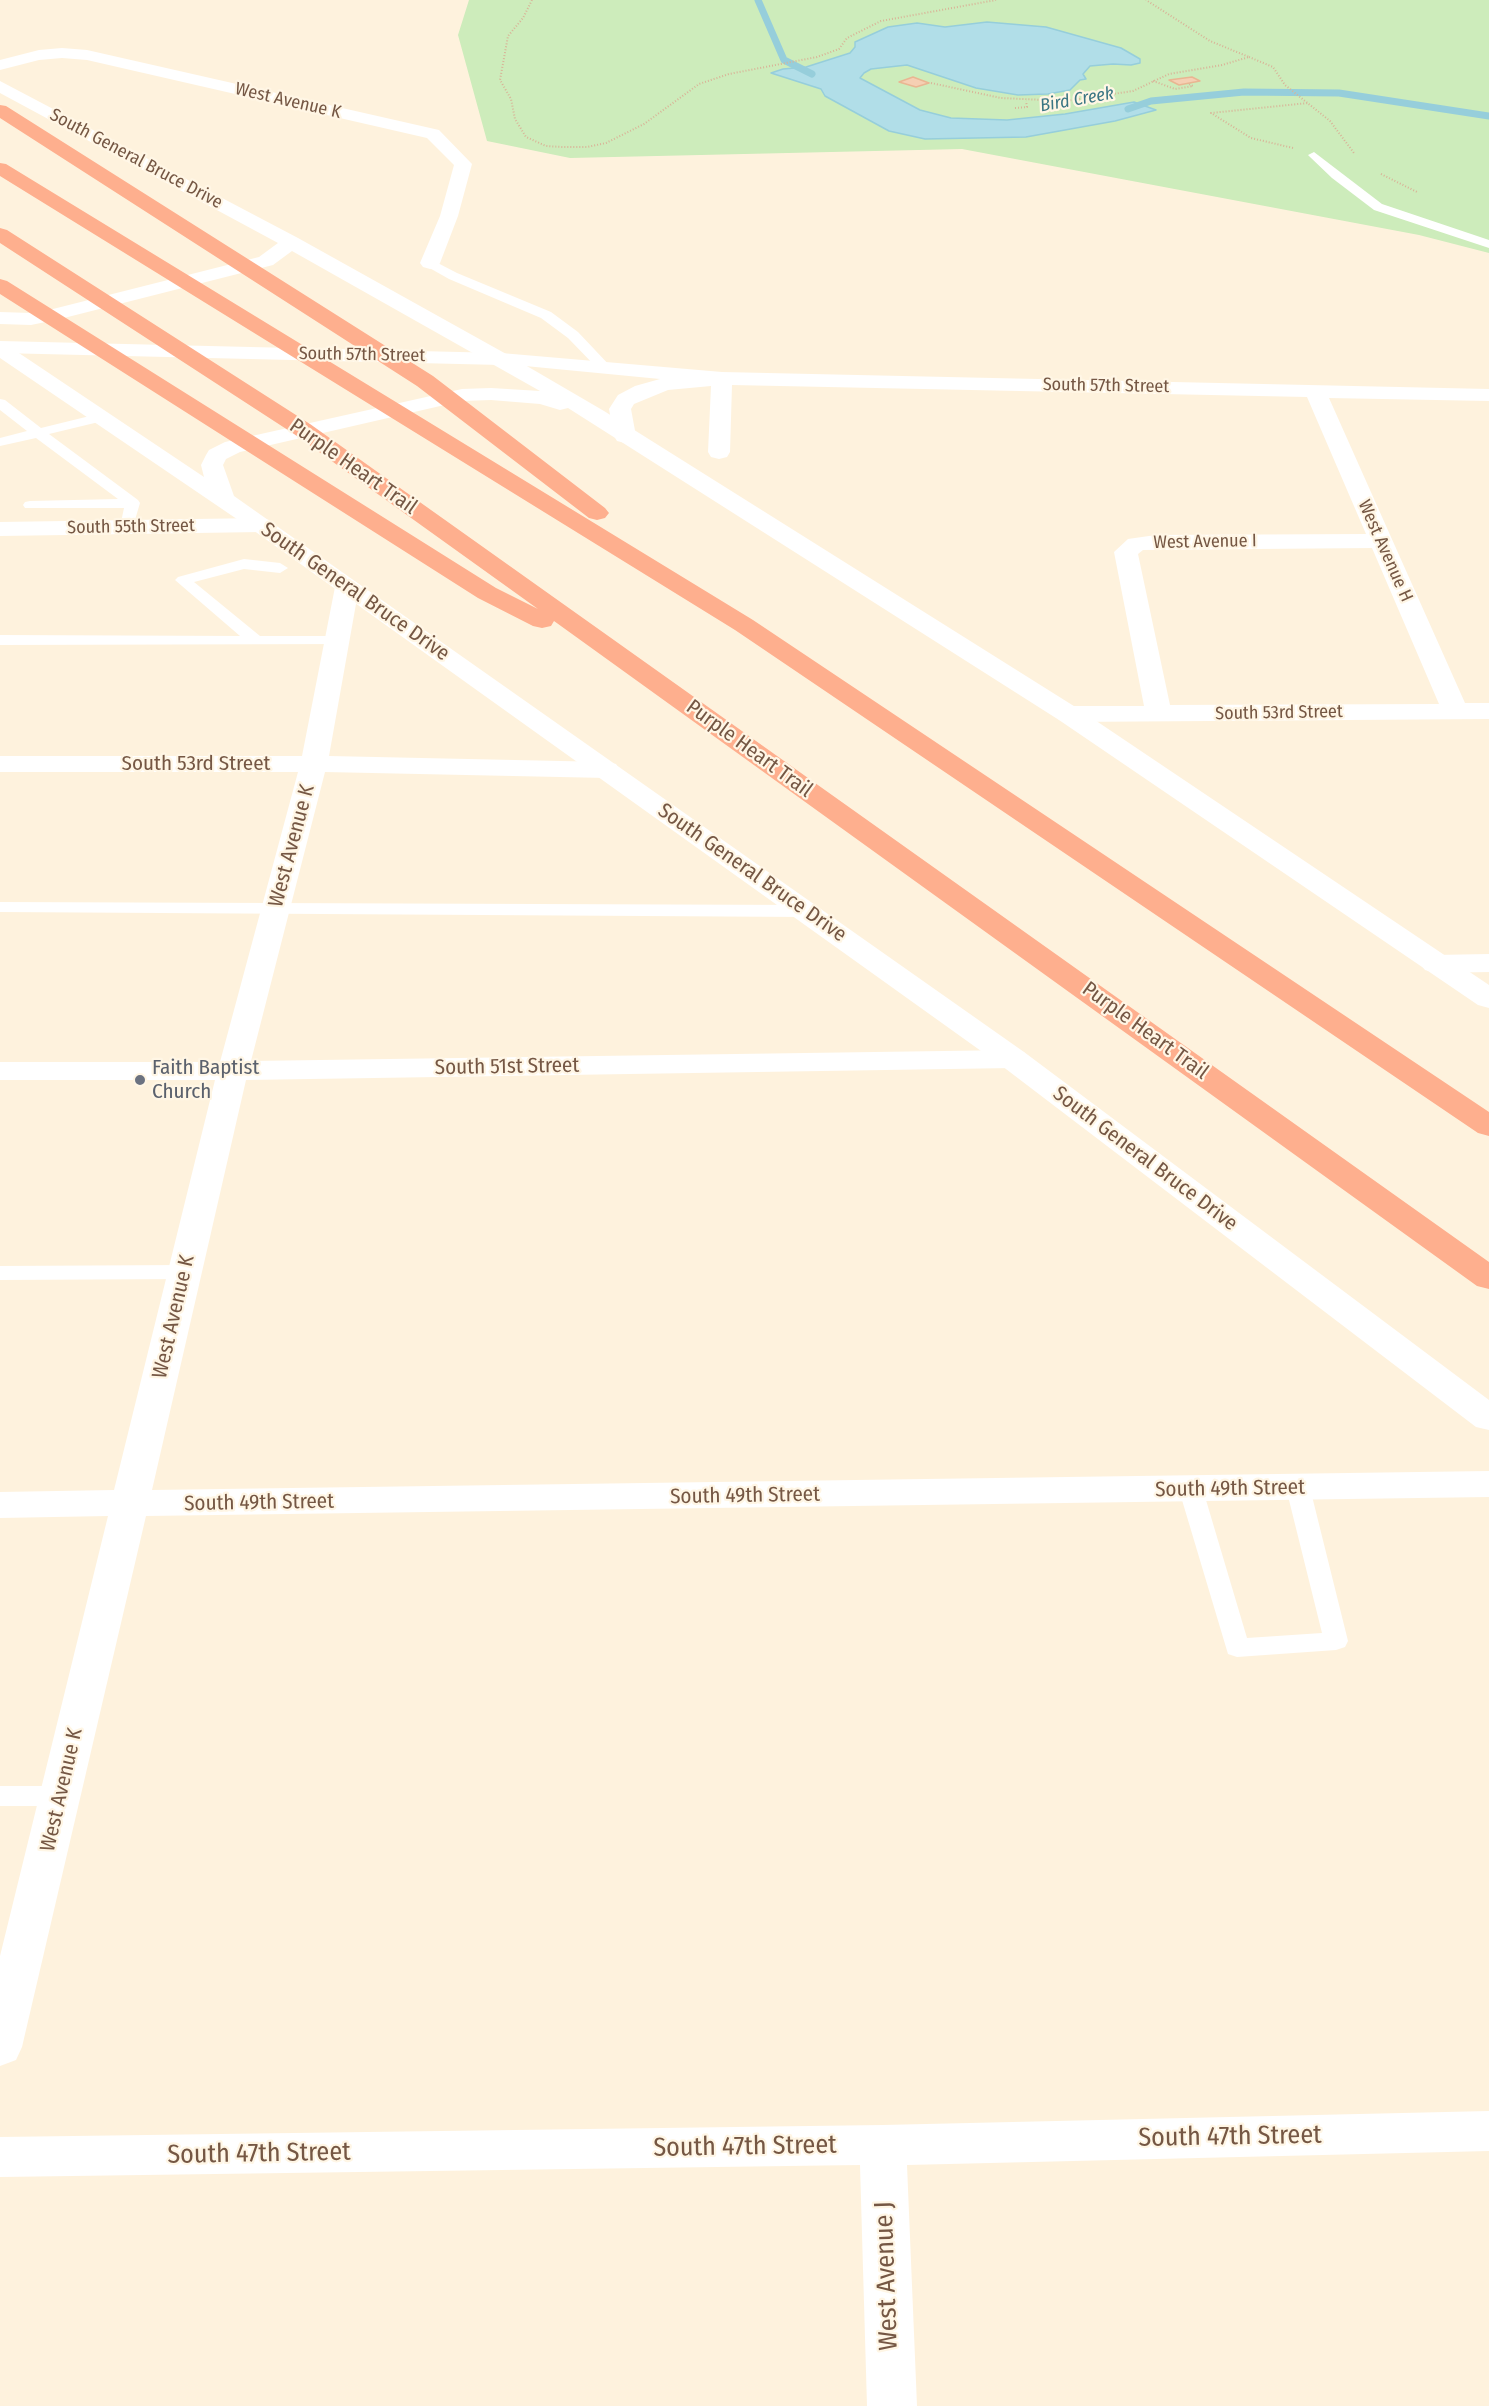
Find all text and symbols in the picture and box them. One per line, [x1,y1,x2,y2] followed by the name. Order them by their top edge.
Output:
[233,78,343,124] street label: West Avenue K
[1039,83,1115,117] water label: Bird Creek
[46,104,226,214] street label: South General Bruce Drive
[299,343,425,367] street label: South 57th Street
[1043,374,1169,398] street label: South 57th Street
[284,414,422,520] street label: Purple Heart Trail
[1353,497,1417,605] street label: West Avenue H
[67,515,195,539] street label: South 55th Street
[256,517,454,667] street label: South General Bruce Drive
[1153,530,1257,554] street label: West Avenue I
[681,695,817,803] street label: Purple Heart Trail
[1215,701,1343,725] street label: South 53rd Street
[122,751,270,777] street label: South 53rd Street
[264,782,320,910] street label: West Avenue K
[653,798,851,948] street label: South General Bruce Drive
[1077,977,1213,1085] street label: Purple Heart Trail
[435,1053,579,1081] street label: South 51st Street
[152,1055,259,1105] place label: Faith Baptist Church
[133,1073,147,1087] marker: Faith Baptist Church
[1048,1081,1242,1237] street label: South General Bruce Drive
[148,1253,200,1381] street label: West Avenue K
[1155,1475,1305,1503] street label: South 49th Street
[670,1482,820,1510] street label: South 49th Street
[184,1489,334,1517] street label: South 49th Street
[36,1726,88,1854] street label: West Avenue K
[1138,2120,1322,2154] street label: South 47th Street
[653,2130,837,2164] street label: South 47th Street
[167,2137,351,2171] street label: South 47th Street
[869,2201,905,2351] street label: West Avenue J

